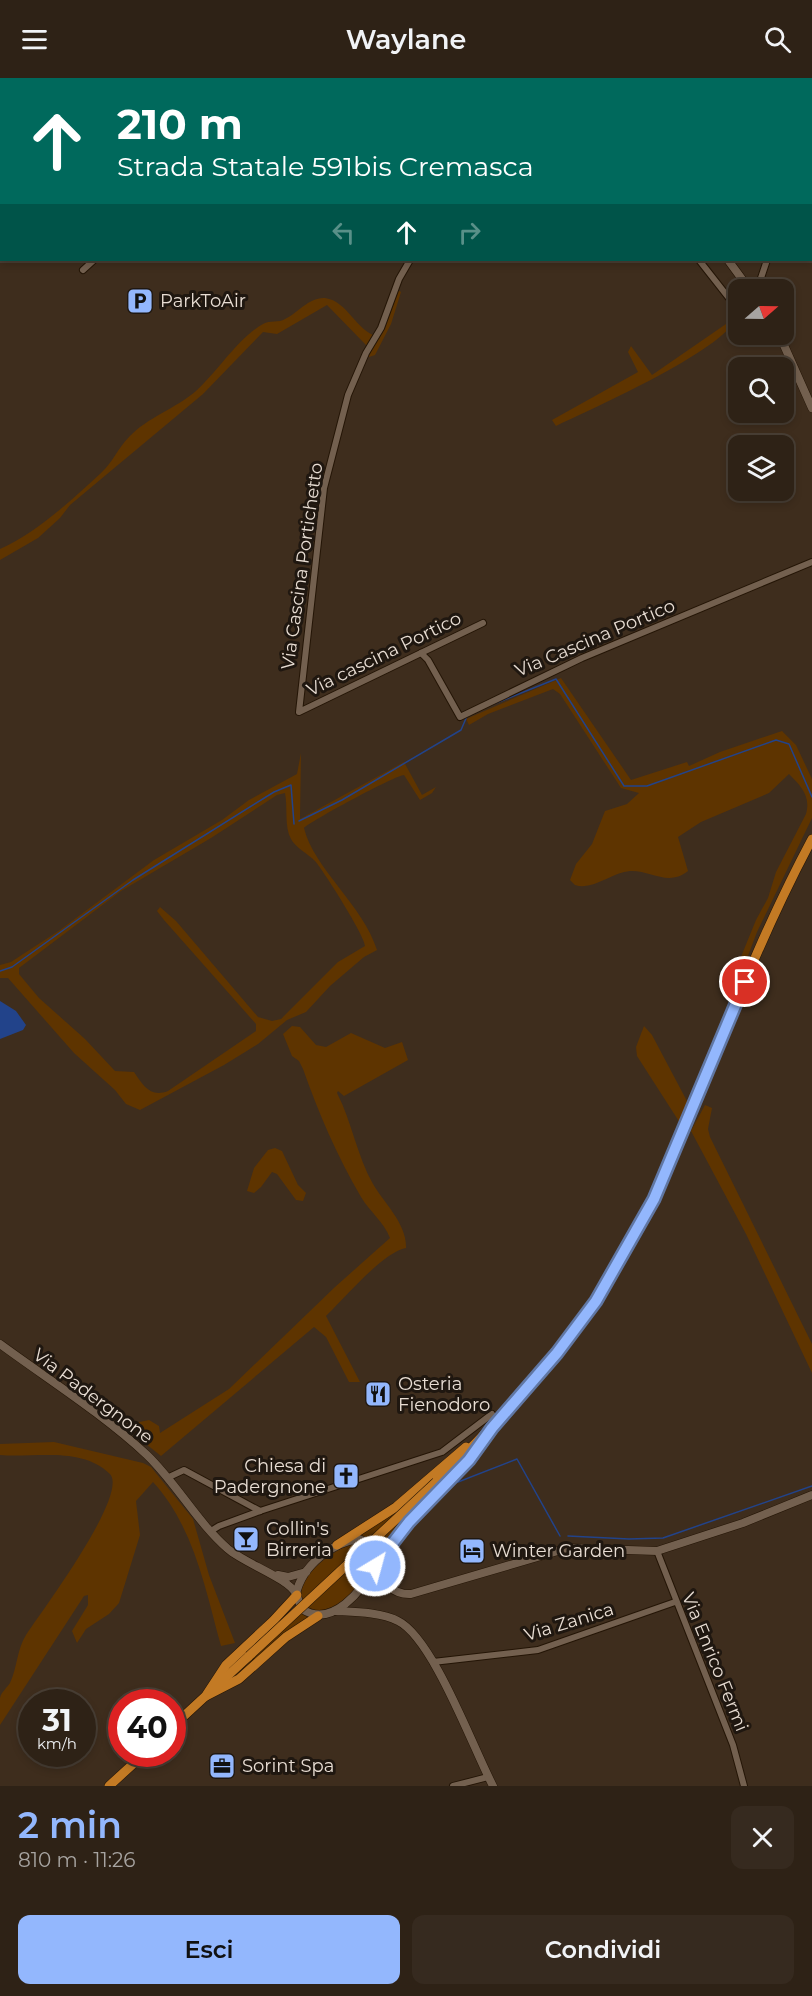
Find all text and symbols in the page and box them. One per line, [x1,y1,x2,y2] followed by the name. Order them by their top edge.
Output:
[18,23,51,56] icon: menu
[346,23,466,56] text: Waylane
[761,23,794,56] icon: search
[117,98,243,150] text: 210 m
[18,102,96,180] icon: ahead
[117,150,534,183] text: Strada Statale 591bis Cremasca
[327,216,360,249] icon: left
[390,216,423,249] icon: ahead
[453,216,486,249] icon: right
[728,279,794,345] north arrow
[728,279,794,501] map controls
[125,286,155,316] parking icon: ParkToAir
[160,290,246,312] place label: ParkToAir
[728,357,794,423] button: search
[728,435,794,501] button: layers
[277,461,327,671] street label: Via Cascina Portichetto
[512,594,678,682] street label: Via Cascina Portico
[303,607,465,701] street label: Via cascina Portico
[719,956,770,1007] pin
[728,965,761,998] icon: arrive
[29,1344,157,1448] street label: Via Padergnone
[398,1373,490,1416] place label: Osteria Fienodoro
[363,1379,393,1409] restaurant icon: Osteria Fienodoro
[214,1455,326,1498] place label: Chiesa di Padergnone
[331,1461,361,1491] church icon: Chiesa di Padergnone
[266,1518,332,1561] place label: Collin's Birreria
[231,1524,261,1554] bar icon: Collin's Birreria
[343,1534,407,1598] position arrow
[457,1536,487,1566] hotel icon: Winter Garden
[492,1540,625,1562] place label: Winter Garden
[677,1589,753,1735] street label: Via Enrico Fermi
[522,1598,616,1646] street label: Via Zanica
[108,1689,186,1767] speed limit sign: 40
[42,1702,72,1739] text: 31
[37,1734,77,1753] text: km/h
[207,1751,237,1781] office icon: Sorint Spa
[242,1755,334,1777] place label: Sorint Spa
[18,1803,122,1847] text: 2 min
[731,1806,794,1869] button: close
[18,1848,135,1872] text: 810 m · 11:26
[18,1915,400,1984] button: Esci
[412,1915,794,1984] button: Condividi

